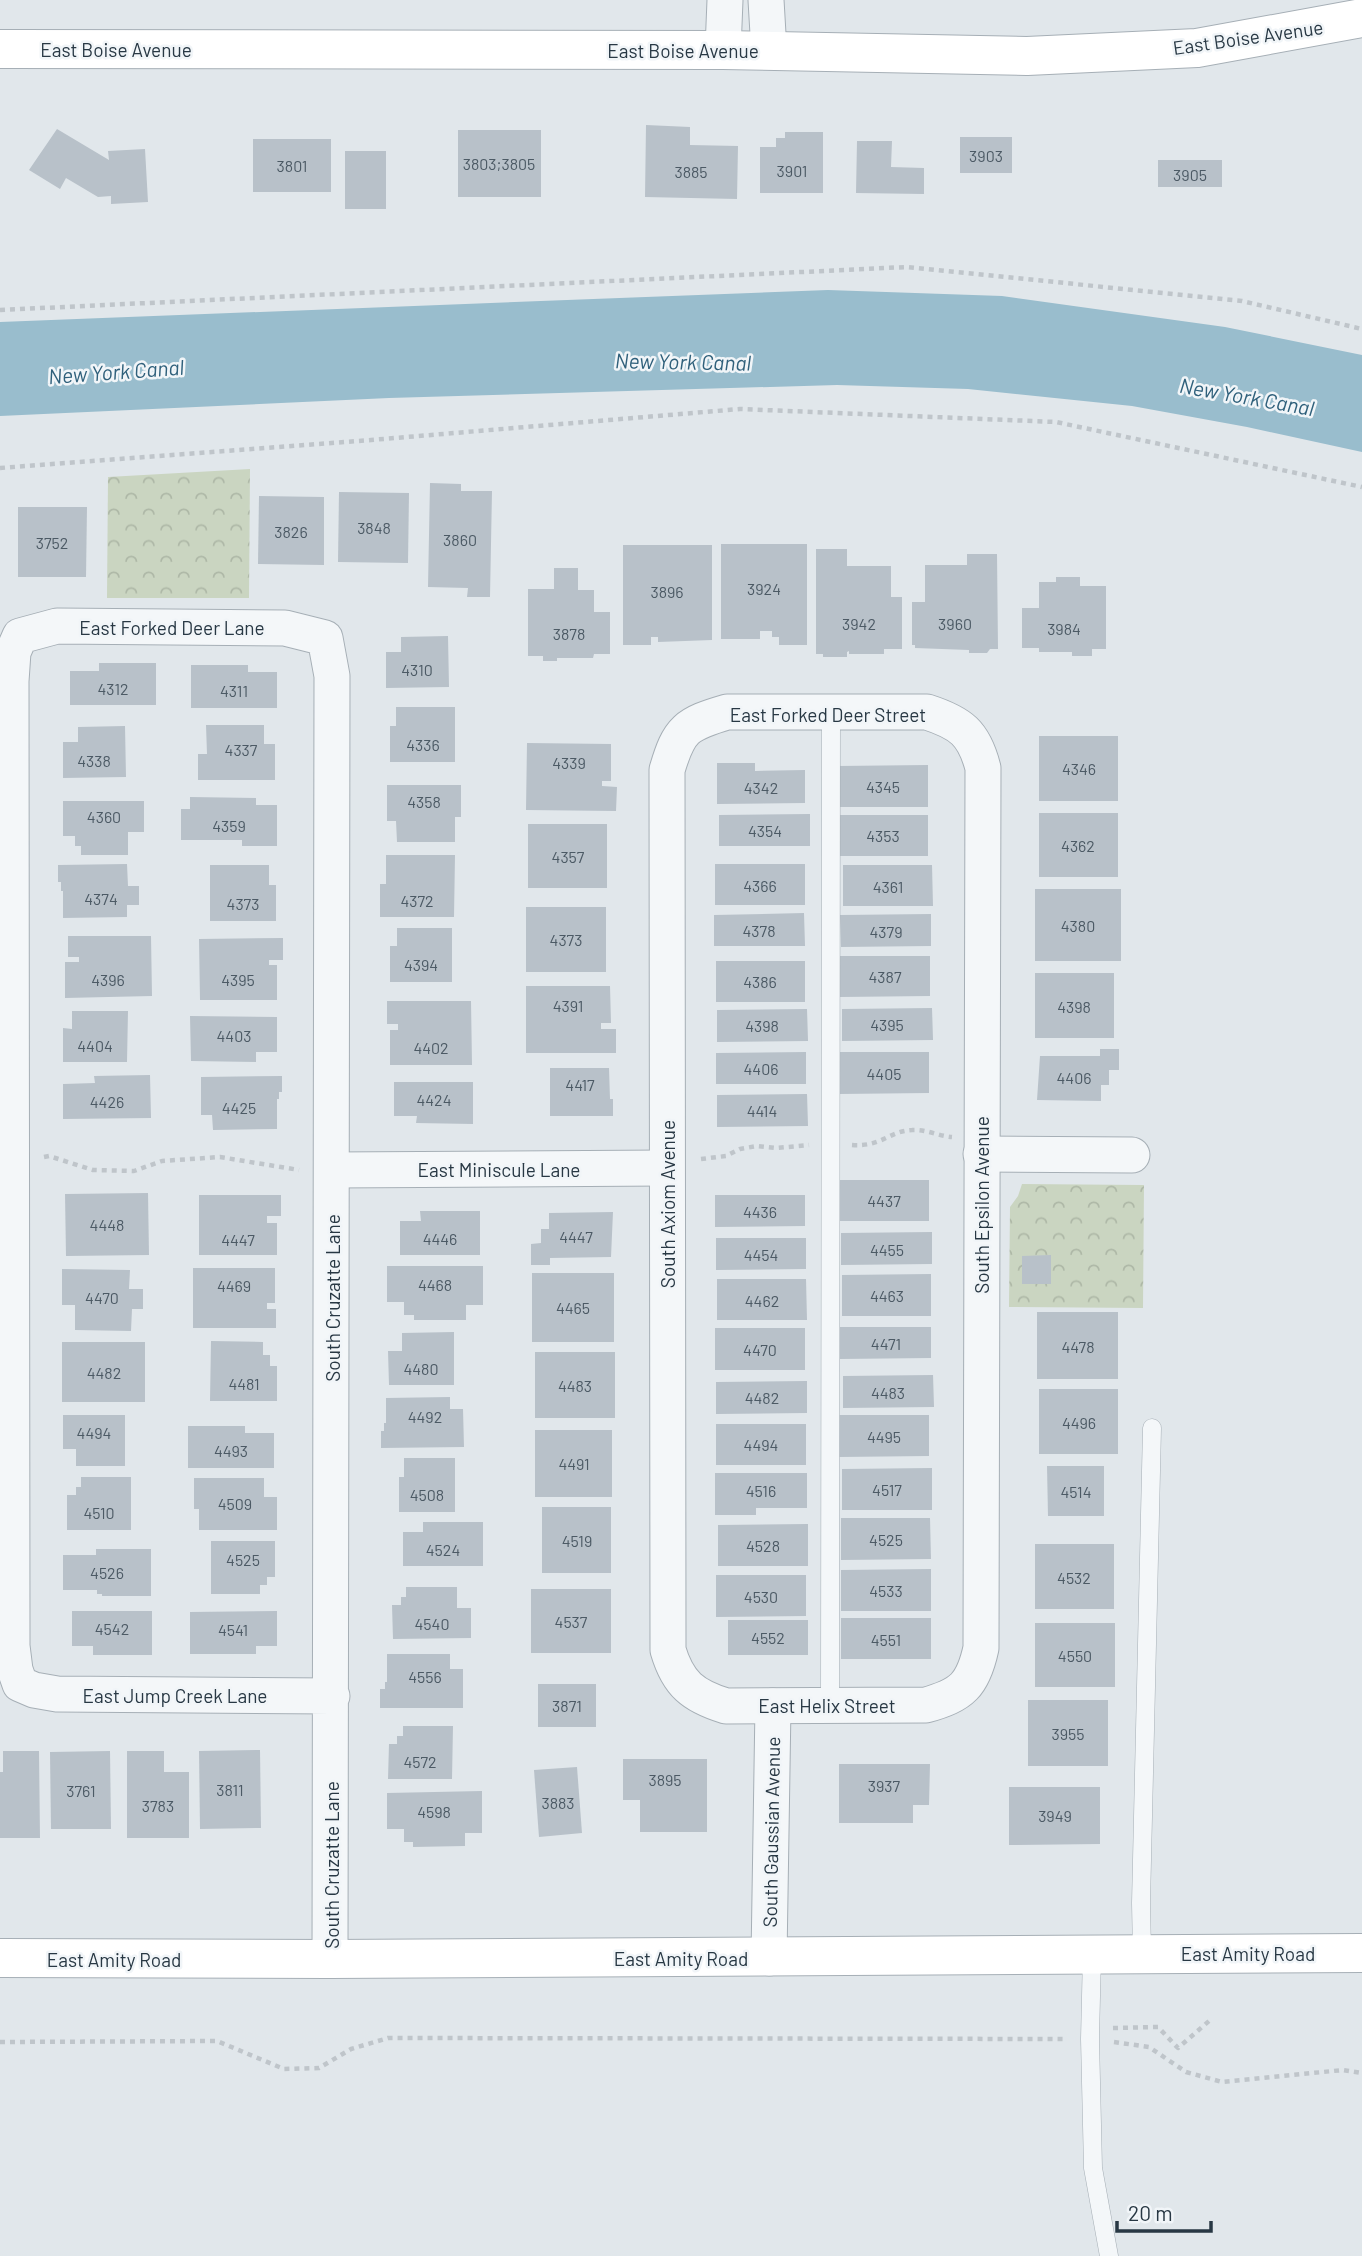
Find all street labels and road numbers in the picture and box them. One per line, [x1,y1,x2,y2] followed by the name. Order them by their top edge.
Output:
[1171,15,1325,59] street label: East Boise Avenue
[40,38,192,61] street label: East Boise Avenue
[607,39,759,62] street label: East Boise Avenue
[79,616,265,639] street label: East Forked Deer Lane
[730,703,926,726] street label: East Forked Deer Street
[970,1116,993,1294] street label: South Epsilon Avenue
[656,1120,679,1288] street label: South Axiom Avenue
[418,1158,580,1181] street label: East Miniscule Lane
[321,1214,344,1382] street label: South Cruzatte Lane
[83,1684,267,1707] street label: East Jump Creek Lane
[758,1694,896,1717] street label: East Helix Street
[758,1736,784,1928] street label: South Gaussian Avenue
[320,1781,343,1949] street label: South Cruzatte Lane
[1181,1942,1315,1965] street label: East Amity Road
[614,1947,748,1970] street label: East Amity Road
[47,1948,181,1971] street label: East Amity Road

